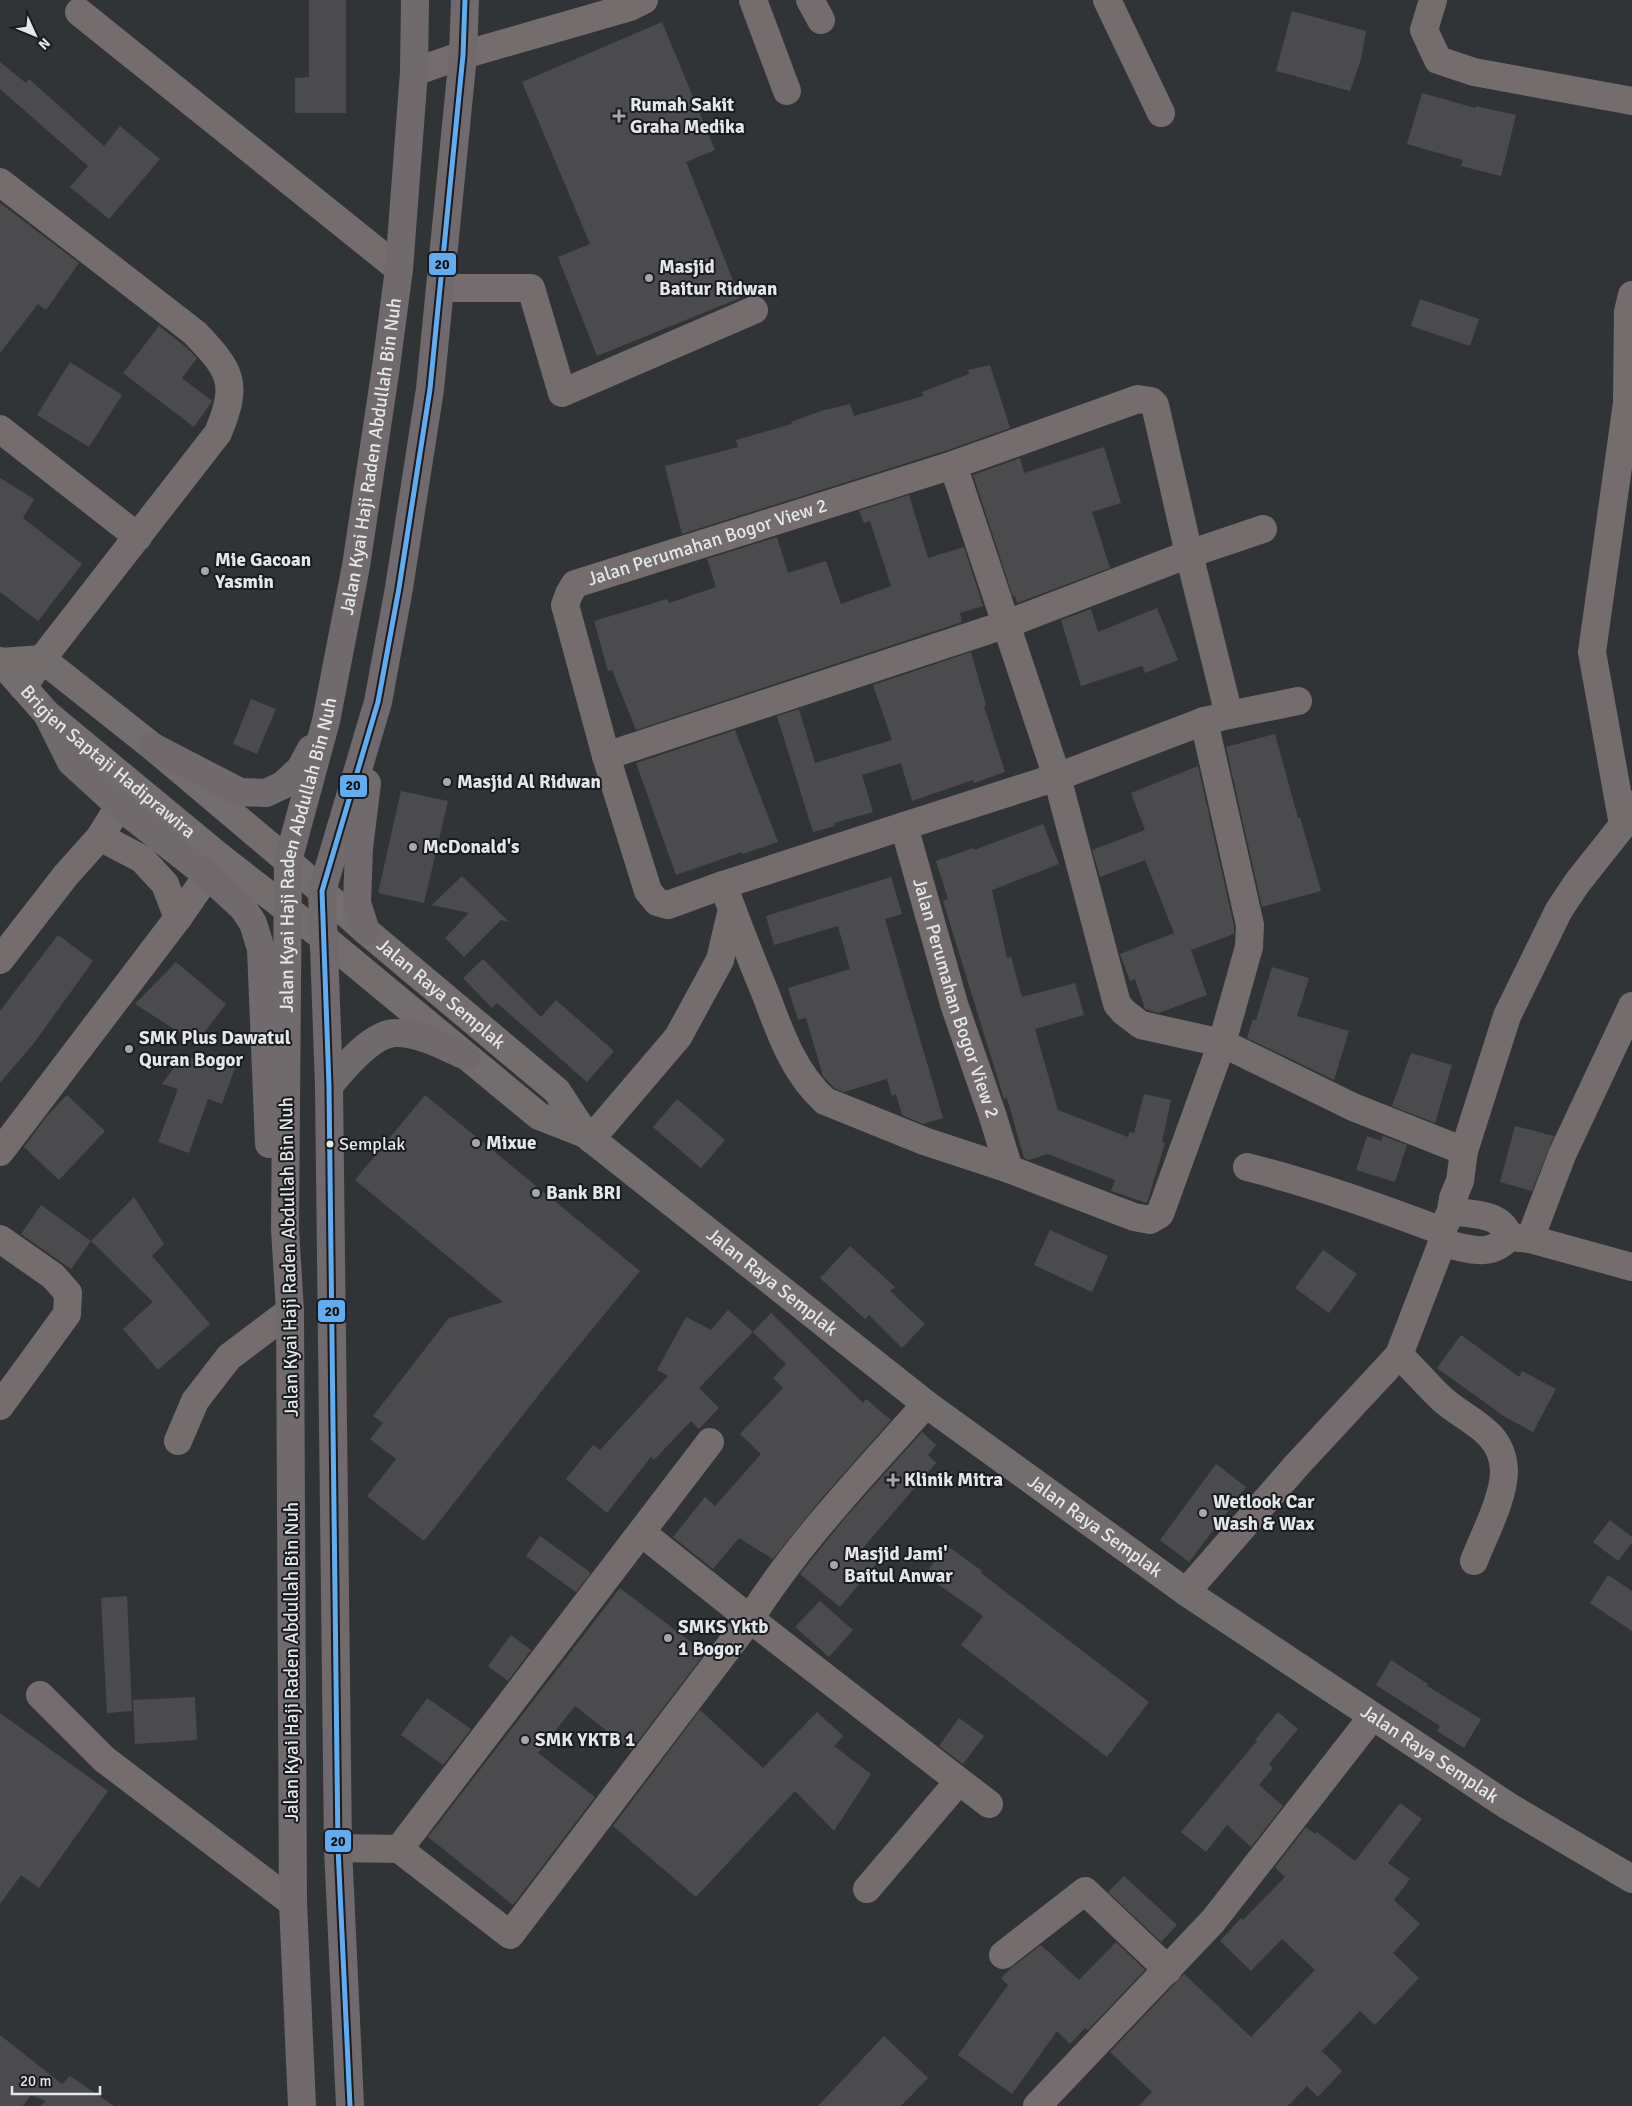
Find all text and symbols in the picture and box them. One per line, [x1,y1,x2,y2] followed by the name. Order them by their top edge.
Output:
[10,10,60,60] north arrow
[34,34,53,53] text: N
[630,93,745,139] place label: Rumah Sakit Graha Medika
[612,109,626,123] marker: Rumah Sakit Graha Medika
[428,252,457,276] line badge: 20
[659,255,777,301] place label: Masjid Baitur Ridwan
[434,256,450,273] text: 20
[643,272,655,284] marker: Masjid Baitur Ridwan
[335,296,407,617] street label: Jalan Kyai Haji Raden Abdullah Bin Nuh
[584,493,830,591] street label: Jalan Perumahan Bogor View 2
[214,548,311,594] place label: Mie Gacoan Yasmin
[199,565,211,577] marker: Mie Gacoan Yasmin
[15,680,200,844] street label: Brigjen Saptaji Hadiprawira
[275,695,342,1013] street label: Jalan Kyai Haji Raden Abdullah Bin Nuh
[457,770,601,794] place label: Masjid Al Ridwan
[339,774,368,798] line badge: 20
[441,776,453,788] marker: Masjid Al Ridwan
[345,777,361,794] text: 20
[423,835,519,859] place label: McDonald's
[407,841,419,853] marker: McDonald's
[907,875,1004,1121] street label: Jalan Perumahan Bogor View 2
[372,933,511,1055] street label: Jalan Raya Semplak
[139,1026,291,1072] place label: SMK Plus Dawatul Quran Bogor
[123,1043,135,1055] marker: SMK Plus Dawatul Quran Bogor
[274,1097,304,1417] street label: Jalan Kyai Haji Raden Abdullah Bin Nuh
[486,1131,536,1155] place label: Mixue
[339,1133,405,1155] place label: Semplak
[470,1137,482,1149] marker: Mixue
[325,1139,335,1149] marker: Semplak
[546,1181,621,1205] place label: Bank BRI
[530,1187,542,1199] marker: Bank BRI
[701,1223,843,1342] street label: Jalan Raya Semplak
[317,1299,346,1323] line badge: 20
[324,1303,340,1320] text: 20
[904,1468,1003,1492] place label: Klinik Mitra
[1023,1469,1167,1583] street label: Jalan Raya Semplak
[886,1473,900,1487] marker: Klinik Mitra
[1213,1490,1315,1536] place label: Wetlook Car Wash & Wax
[280,1502,304,1822] street label: Jalan Kyai Haji Raden Abdullah Bin Nuh
[1197,1507,1209,1519] marker: Wetlook Car Wash & Wax
[844,1542,953,1588] place label: Masjid Jami' Baitul Anwar
[828,1559,840,1571] marker: Masjid Jami' Baitul Anwar
[678,1615,768,1661] place label: SMKS Yktb 1 Bogor
[662,1632,674,1644] marker: SMKS Yktb 1 Bogor
[1356,1699,1504,1809] street label: Jalan Raya Semplak
[535,1728,635,1752] place label: SMK YKTB 1
[519,1734,531,1746] marker: SMK YKTB 1
[324,1829,352,1853] line badge: 20
[330,1833,346,1850] text: 20
[12,2064,100,2096] scale bar
[20,2072,51,2090] text: 20 m

